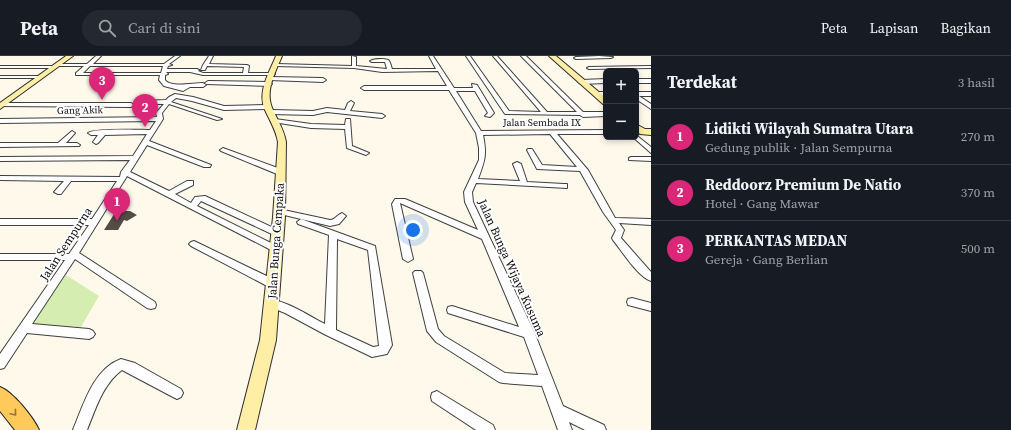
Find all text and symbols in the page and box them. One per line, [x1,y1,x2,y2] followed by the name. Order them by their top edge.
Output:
[82,10,362,46] search box
[20,15,58,41] text: Peta
[96,17,118,39] icon: search
[128,17,200,38] text: Cari di sini
[821,18,847,38] text: Peta
[869,18,919,38] text: Lapisan
[941,18,991,38] text: Bagikan
[89,67,115,100] pin: 3
[603,68,639,140] map controls
[603,68,639,104] button: +
[667,70,737,94] text: Terdekat
[958,74,995,91] text: 3 hasil
[132,94,158,127] pin: 2
[57,103,104,117] street label: Gang Akik
[603,104,639,140] button: −
[502,116,582,129] street label: Jalan Sembada IX
[705,118,913,139] text: Lidikti Wilayah Sumatra Utara
[676,128,684,145] text: 1
[961,128,995,145] text: 270 m
[705,139,892,156] text: Gedung publik · Jalan Sempurna
[705,174,901,195] text: Reddoorz Premium De Natio
[264,181,288,301] street label: Jalan Bunga Cempaka
[676,184,684,201] text: 2
[961,184,995,201] text: 370 m
[104,188,130,221] pin: 1
[705,195,819,212] text: Hotel · Gang Mawar
[474,196,550,340] street label: Jalan Bunga Wijaya Kusuma
[36,203,96,285] street label: Jalan Sempurna
[403,220,423,240] your location
[705,230,848,251] text: PERKANTAS MEDAN
[676,240,684,257] text: 3
[961,240,995,257] text: 500 m
[705,251,828,268] text: Gereja · Gang Berlian
[9,409,16,416] one-way arrow

